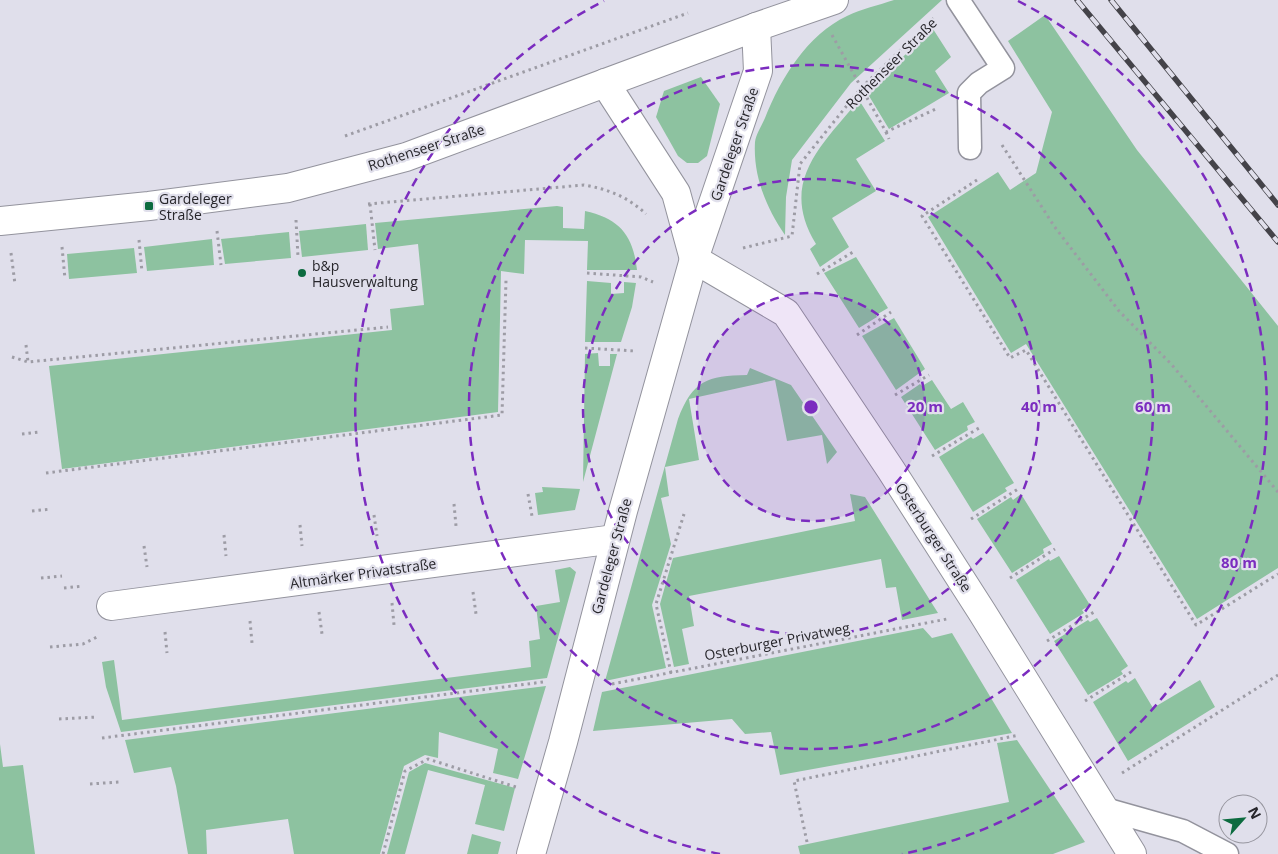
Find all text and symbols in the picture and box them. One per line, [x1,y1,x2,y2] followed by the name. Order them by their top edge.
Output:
[841,13,941,113] street label: Rothenseer Straße
[706,84,762,203] street label: Gardeleger Straße
[365,119,487,175] street label: Rothenseer Straße
[159,189,232,224] place label: Gardeleger Straße
[143,200,155,212] marker: Gardeleger Straße
[312,256,418,291] place label: b&p Hausverwaltung
[296,267,308,279] marker: b&p Hausverwaltung
[907,396,943,416] text: 20 m
[1021,396,1057,416] text: 40 m
[1135,396,1171,416] text: 60 m
[802,398,820,416] centre of rings
[892,479,977,595] street label: Osterburger Straße
[586,496,636,616] street label: Gardeleger Straße
[1221,552,1257,572] text: 80 m
[289,553,438,593] street label: Altmärker Privatstraße
[703,618,852,664] street label: Osterburger Privatweg
[1218,794,1268,844] north arrow
[1244,803,1266,822] text: N

